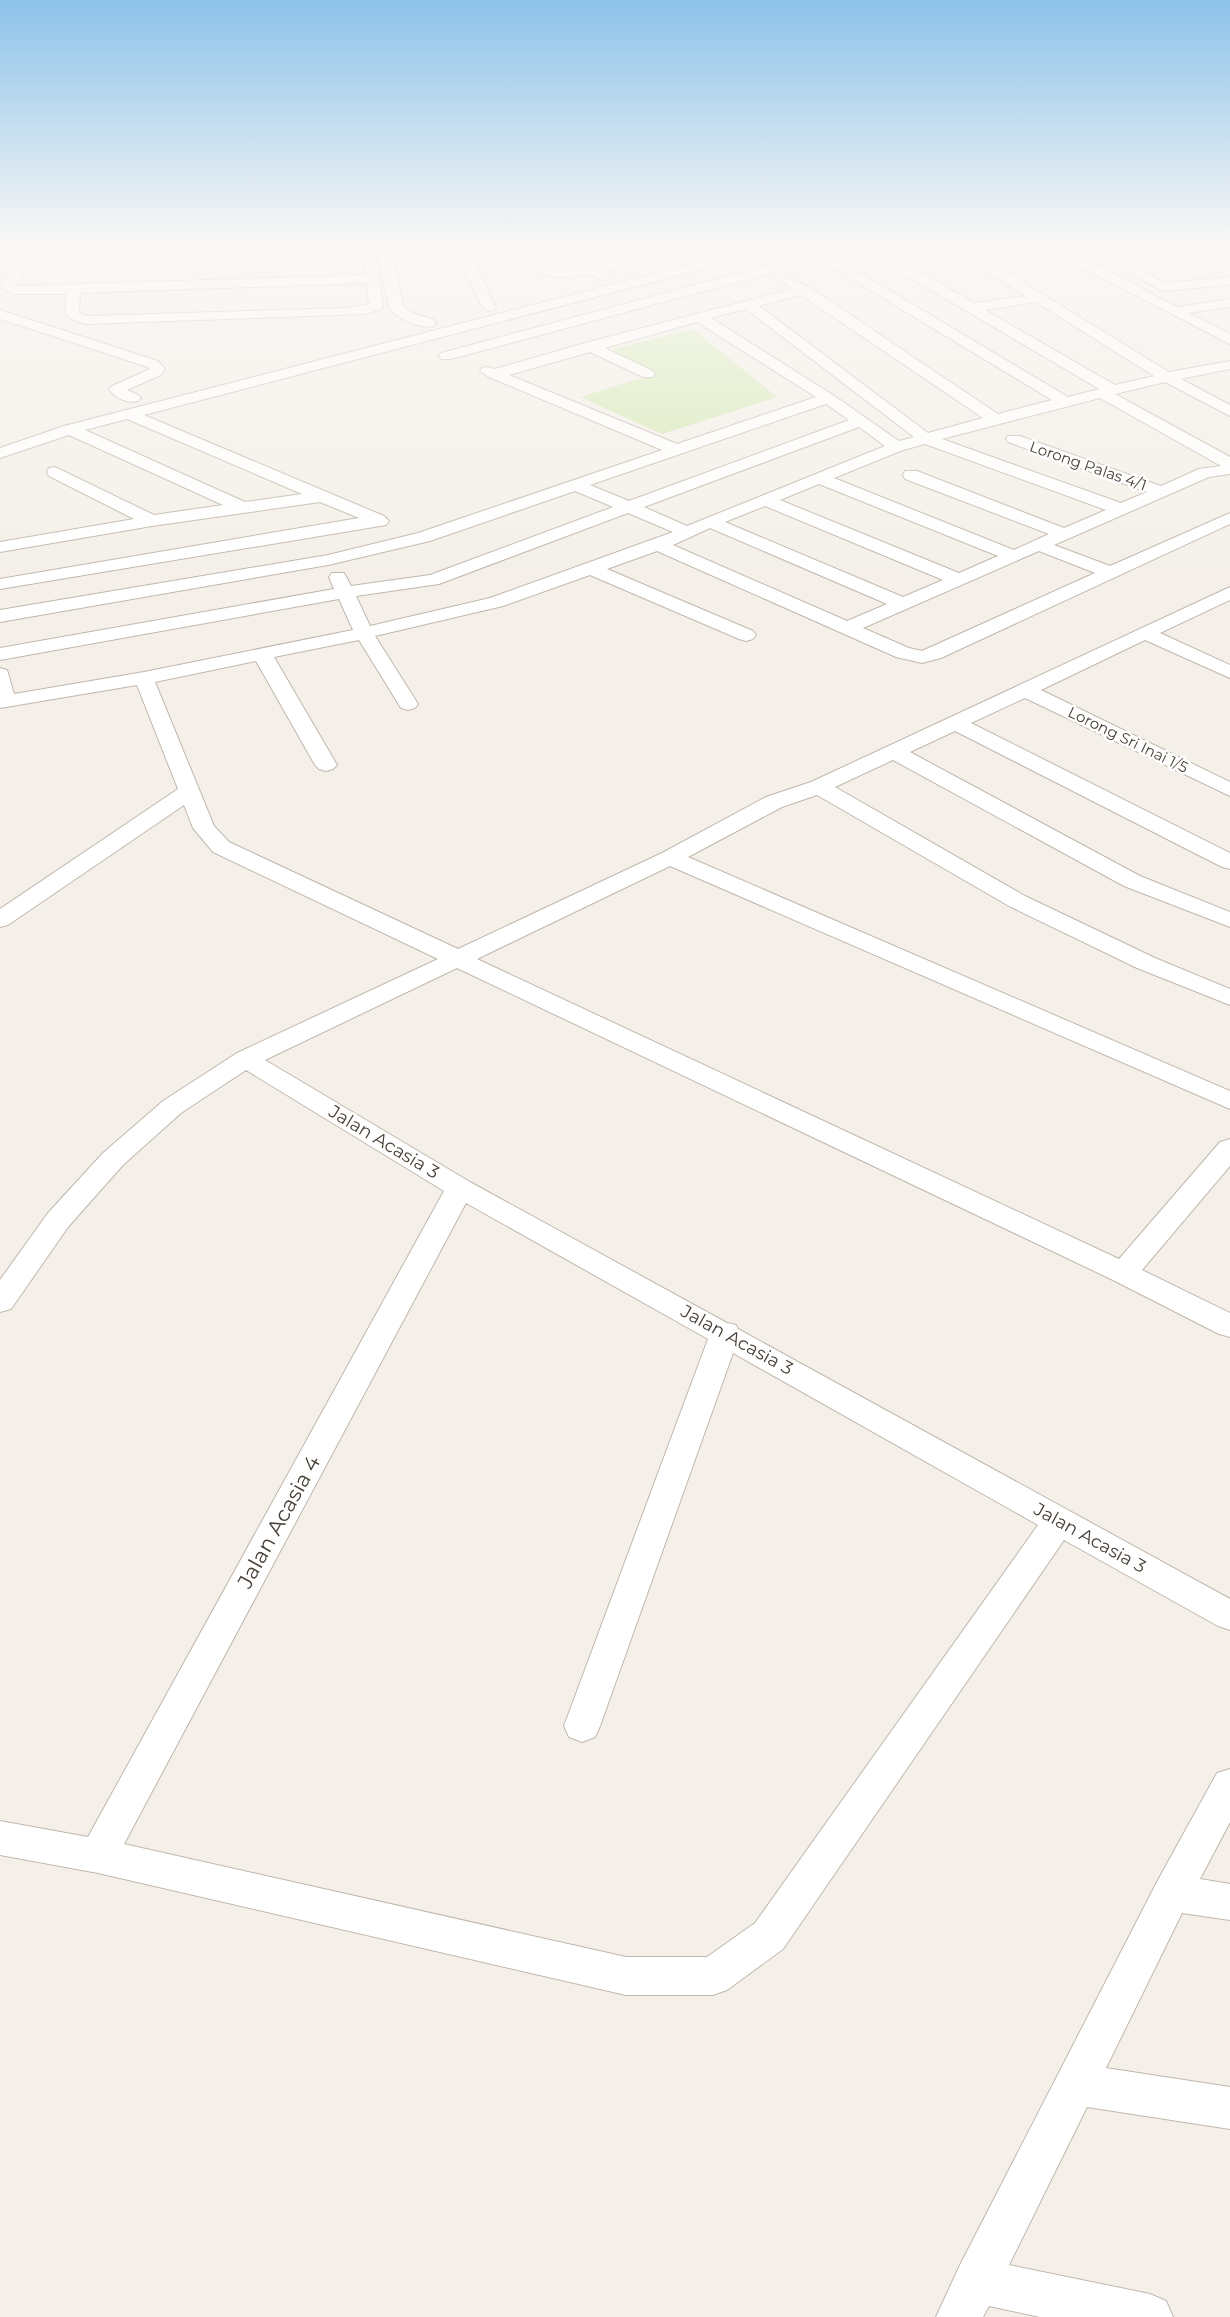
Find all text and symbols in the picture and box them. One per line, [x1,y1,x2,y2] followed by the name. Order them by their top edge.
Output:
[1027,437,1149,494] street label: Lorong Palas 4/1
[1065,702,1191,777] street label: Lorong Sri Inai 1/5
[324,1100,443,1184] street label: Jalan Acasia 3
[676,1300,797,1380] street label: Jalan Acasia 3
[231,1451,325,1593] street label: Jalan Acasia 4
[1029,1498,1150,1578] street label: Jalan Acasia 3

